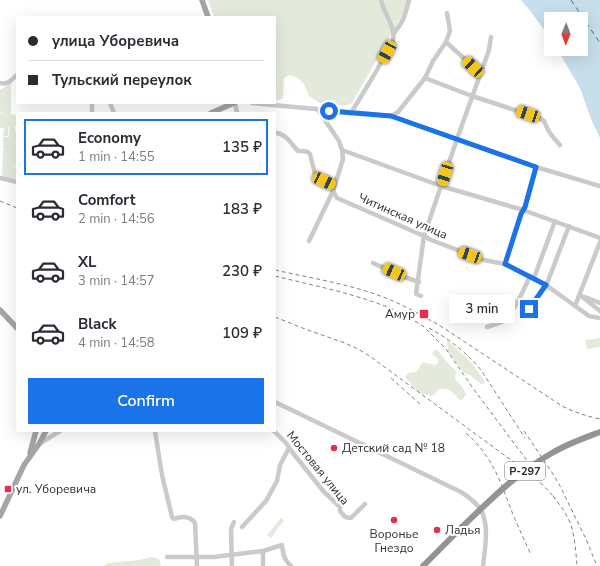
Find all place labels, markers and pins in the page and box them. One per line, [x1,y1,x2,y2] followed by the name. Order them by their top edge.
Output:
[385,306,415,322] place label: Амур
[418,308,430,320] marker: Амур
[342,440,445,456] place label: Детский сад № 18
[329,443,339,453] marker: Детский сад № 18
[16,481,96,497] place label: ул. Уборевича
[3,484,13,494] marker: ул. Уборевича
[389,515,399,525] marker: Воронье Гнездо
[445,522,481,538] place label: Ладья
[432,525,442,535] marker: Ладья
[370,526,418,556] place label: Воронье Гнездо

